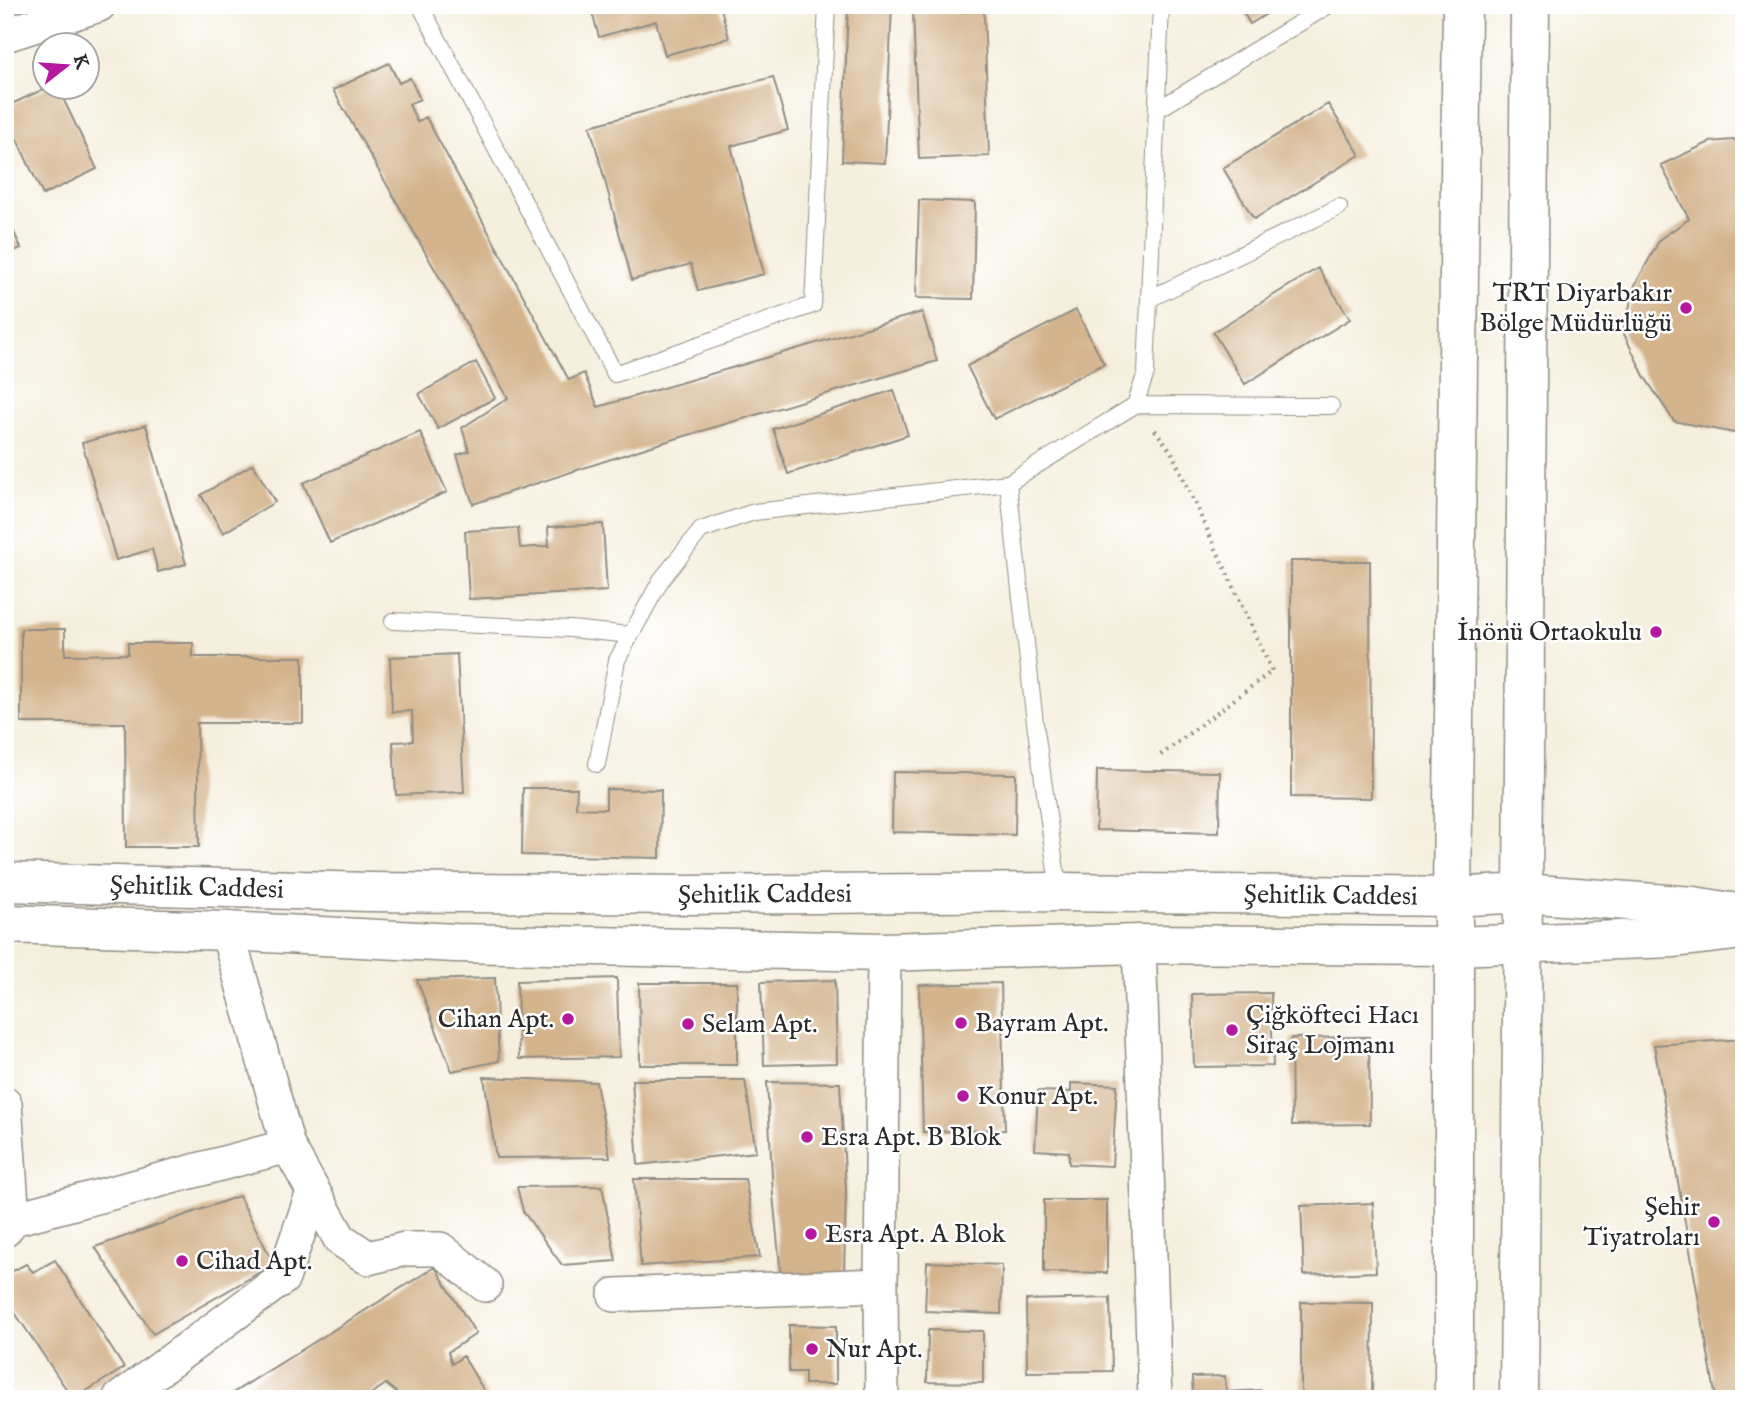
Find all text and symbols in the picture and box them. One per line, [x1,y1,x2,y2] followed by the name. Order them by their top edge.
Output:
[32,32,102,102] north arrow
[67,52,94,73] text: K
[1479,277,1672,340] place label: TRT Diyarbakır Bölge Müdürlüğü
[1678,300,1694,316] marker: TRT Diyarbakır Bölge Müdürlüğü
[1457,616,1642,649] place label: İnönü Ortaokulu
[1648,624,1664,640] marker: İnönü Ortaokulu
[109,868,285,906] street label: Şehitlik Caddesi
[678,877,852,912] street label: Şehitlik Caddesi
[1243,878,1418,913] street label: Şehitlik Caddesi
[1246,999,1419,1062] place label: Çiğköfteci Hacı Siraç Lojmanı
[438,1003,554,1036] place label: Cihan Apt.
[975,1007,1109,1040] place label: Bayram Apt.
[702,1008,818,1041] place label: Selam Apt.
[560,1011,576,1027] marker: Cihan Apt.
[953,1015,969,1031] marker: Bayram Apt.
[680,1016,696,1032] marker: Selam Apt.
[1224,1022,1240,1038] marker: Çiğköfteci Hacı Siraç Lojmanı
[977,1080,1098,1113] place label: Konur Apt.
[955,1088,971,1104] marker: Konur Apt.
[821,1121,1002,1154] place label: Esra Apt. B Blok
[799,1129,815,1145] marker: Esra Apt. B Blok
[1583,1191,1700,1254] place label: Şehir Tiyatroları
[1706,1214,1722,1230] marker: Şehir Tiyatroları
[825,1218,1007,1251] place label: Esra Apt. A Blok
[803,1226,819,1242] marker: Esra Apt. A Blok
[196,1245,312,1278] place label: Cihad Apt.
[174,1253,190,1269] marker: Cihad Apt.
[826,1333,923,1366] place label: Nur Apt.
[804,1341,820,1357] marker: Nur Apt.

